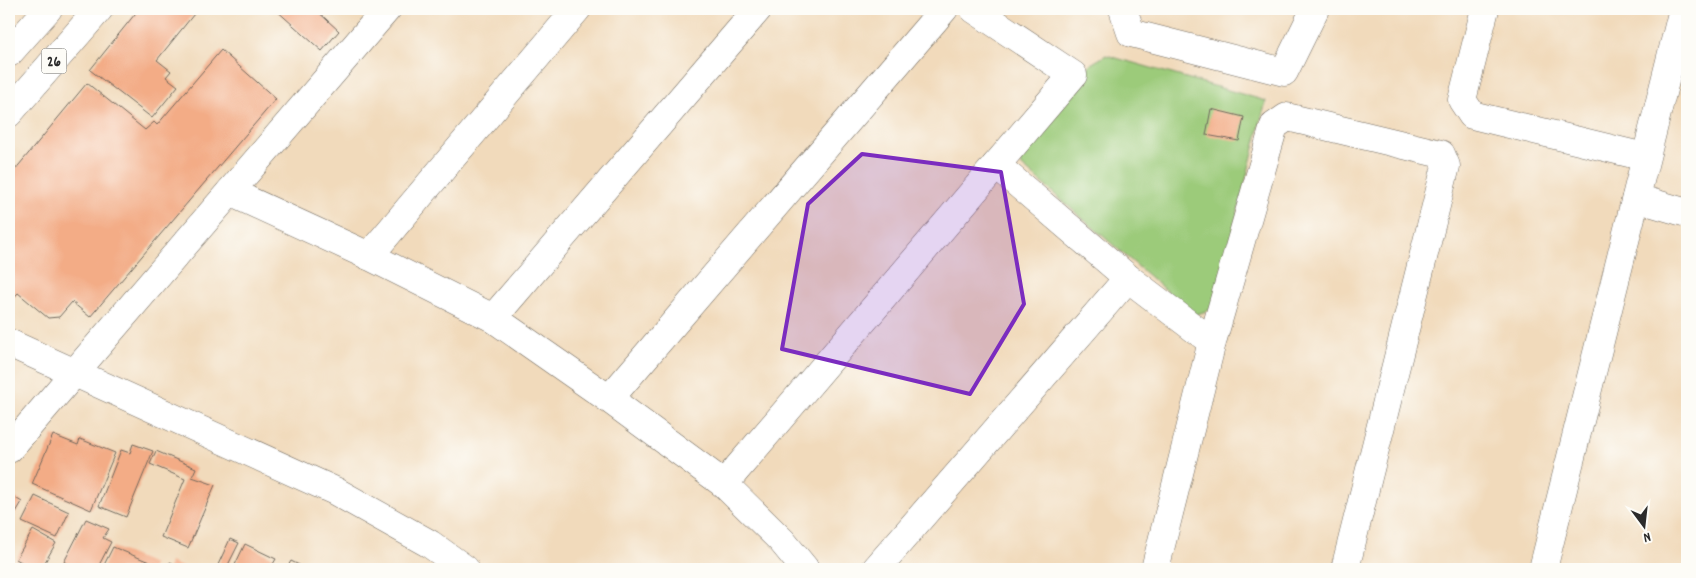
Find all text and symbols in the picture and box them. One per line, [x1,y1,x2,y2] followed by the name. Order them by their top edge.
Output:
[42,48,66,74] road number: 26
[1618,500,1668,550] north arrow
[1641,526,1653,547] text: N

